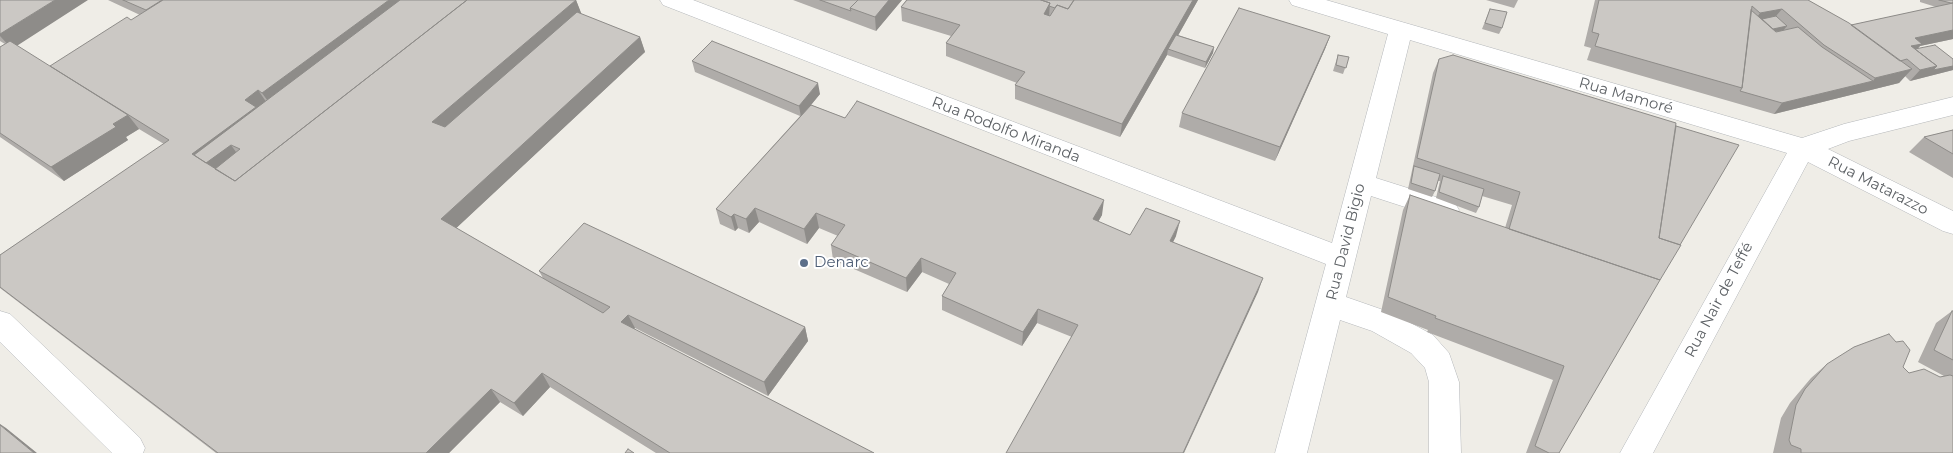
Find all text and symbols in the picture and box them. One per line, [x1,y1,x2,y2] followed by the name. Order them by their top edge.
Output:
[1577,74,1675,118] street label: Rua Mamoré
[929,93,1083,167] street label: Rua Rodolfo Miranda
[1825,153,1931,219] street label: Rua Matarazzo
[1323,182,1369,302] street label: Rua David Bigio
[1681,239,1757,361] street label: Rua Nair de Teffé
[814,254,869,272] place label: Denarc
[798,257,810,269] marker: Denarc

